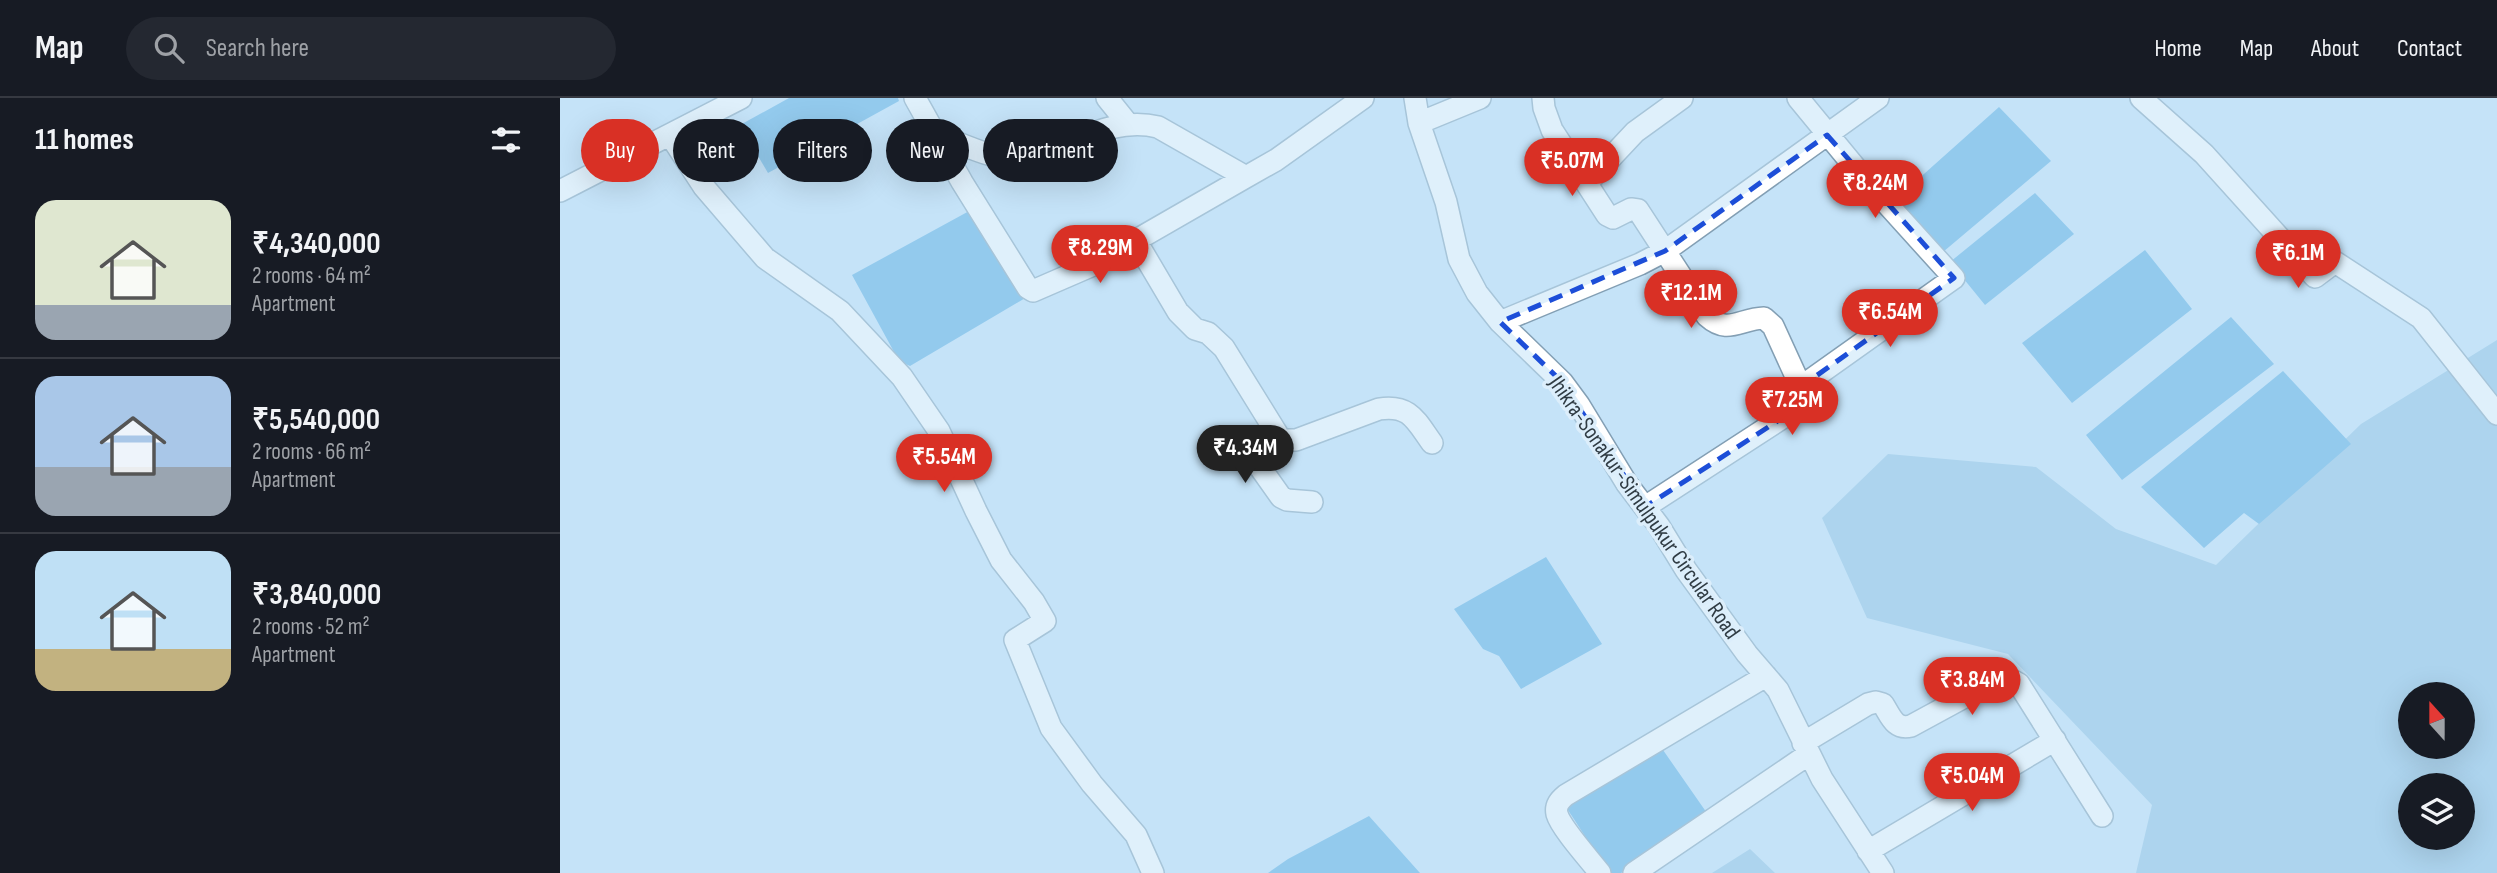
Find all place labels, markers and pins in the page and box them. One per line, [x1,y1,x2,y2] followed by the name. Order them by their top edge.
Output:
[1515,139,1629,198] pin: ₹5.07M
[1818,160,1932,220] pin: ₹8.24M
[1043,226,1157,285] pin: ₹8.29M
[2249,230,2347,290] pin: ₹6.1M
[1634,271,1748,330] pin: ₹12.1M
[1833,289,1947,349] pin: ₹6.54M
[1735,378,1849,437] pin: ₹7.25M
[1188,426,1302,485] pin: ₹4.34M
[887,434,1001,494] pin: ₹5.54M
[1915,658,2029,717] pin: ₹3.84M
[1915,754,2029,813] pin: ₹5.04M

